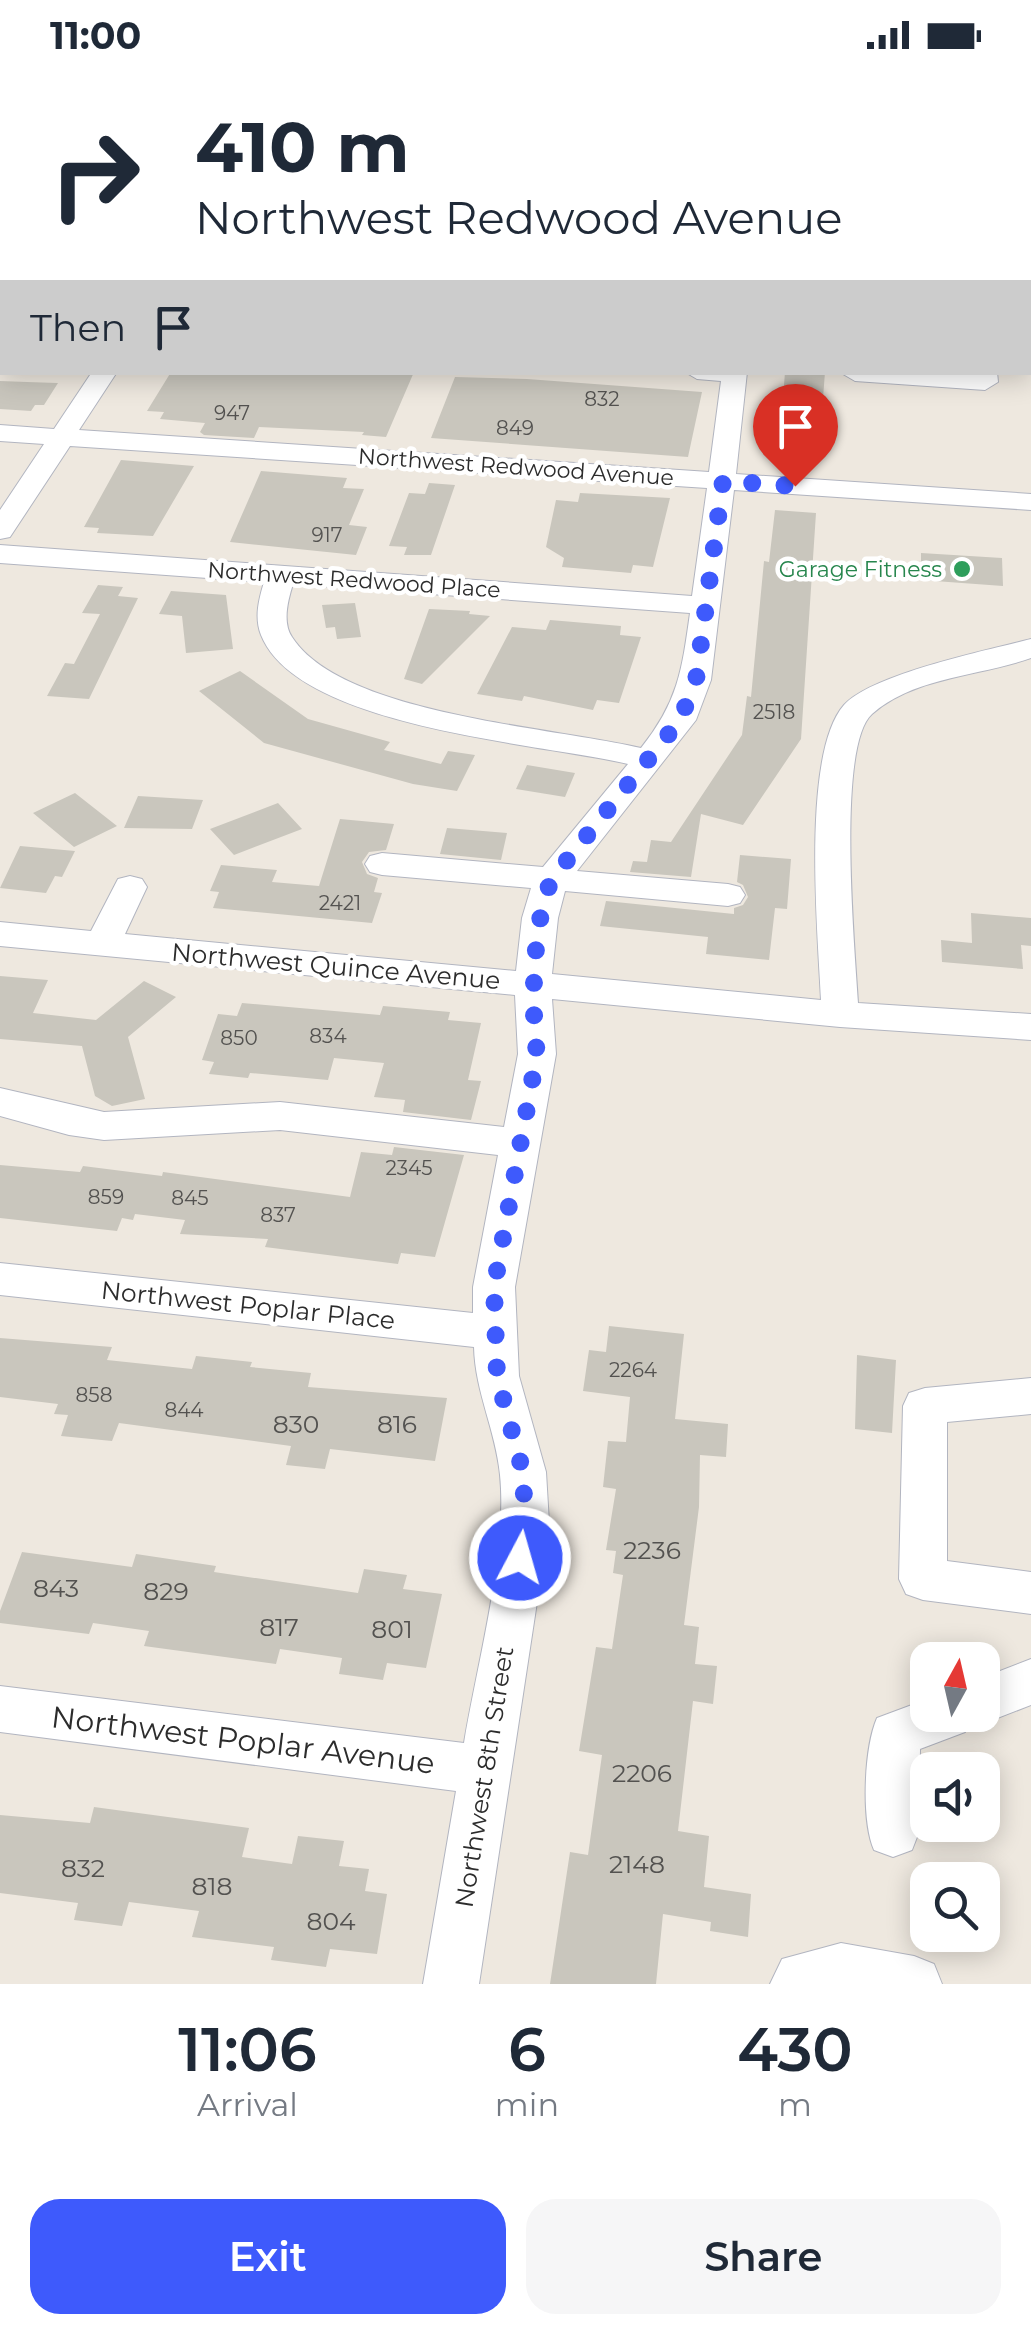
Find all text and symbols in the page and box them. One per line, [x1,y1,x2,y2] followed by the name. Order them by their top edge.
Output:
[50,12,141,59] text: 11:00
[195,104,410,190] text: 410 m
[30,110,160,240] icon: right
[195,190,843,245] text: Northwest Redwood Avenue
[146,300,201,355] icon: arrive
[30,304,126,351] text: Then
[753,384,838,487] pin
[584,387,620,411] house number: 832
[768,399,823,454] icon: arrive
[214,401,250,425] house number: 947
[496,416,534,440] house number: 849
[357,442,675,492] street label: Northwest Redwood Avenue
[311,523,343,547] house number: 917
[207,556,501,604] street label: Northwest Redwood Place
[779,556,942,583] place label: Garage Fitness
[951,558,973,580] marker: Garage Fitness
[753,700,795,724] house number: 2518
[319,891,361,915] house number: 2421
[170,937,502,995] street label: Northwest Quince Avenue
[309,1024,347,1048] house number: 834
[220,1026,258,1050] house number: 850
[385,1156,433,1180] house number: 2345
[88,1185,124,1209] house number: 859
[171,1186,209,1210] house number: 845
[260,1203,296,1227] house number: 837
[99,1275,397,1335] street label: Northwest Poplar Place
[609,1358,657,1382] house number: 2264
[76,1383,112,1407] house number: 858
[164,1398,204,1422] house number: 844
[273,1409,319,1439] house number: 830
[377,1409,417,1439] house number: 816
[468,1506,572,1610] position arrow
[623,1535,681,1565] house number: 2236
[33,1573,79,1603] house number: 843
[143,1576,189,1606] house number: 829
[259,1612,299,1642] house number: 817
[371,1614,413,1644] house number: 801
[910,1642,1000,1732] north arrow
[910,1642,1000,1952] map controls
[449,1644,519,1910] street label: Northwest 8th Street
[49,1698,437,1782] street label: Northwest Poplar Avenue
[910,1752,1000,1842] button: sound
[612,1758,672,1788] house number: 2206
[609,1849,665,1879] house number: 2148
[61,1853,105,1883] house number: 832
[910,1862,1000,1952] button: search
[192,1871,232,1901] house number: 818
[306,1906,356,1936] house number: 804
[178,2013,317,2086] text: 11:06
[508,2013,546,2086] text: 6
[737,2013,853,2086] text: 430
[197,2085,298,2124] text: Arrival
[495,2085,559,2124] text: min
[778,2085,812,2124] text: m
[30,2199,506,2314] button: Exit
[526,2199,1001,2314] button: Share

